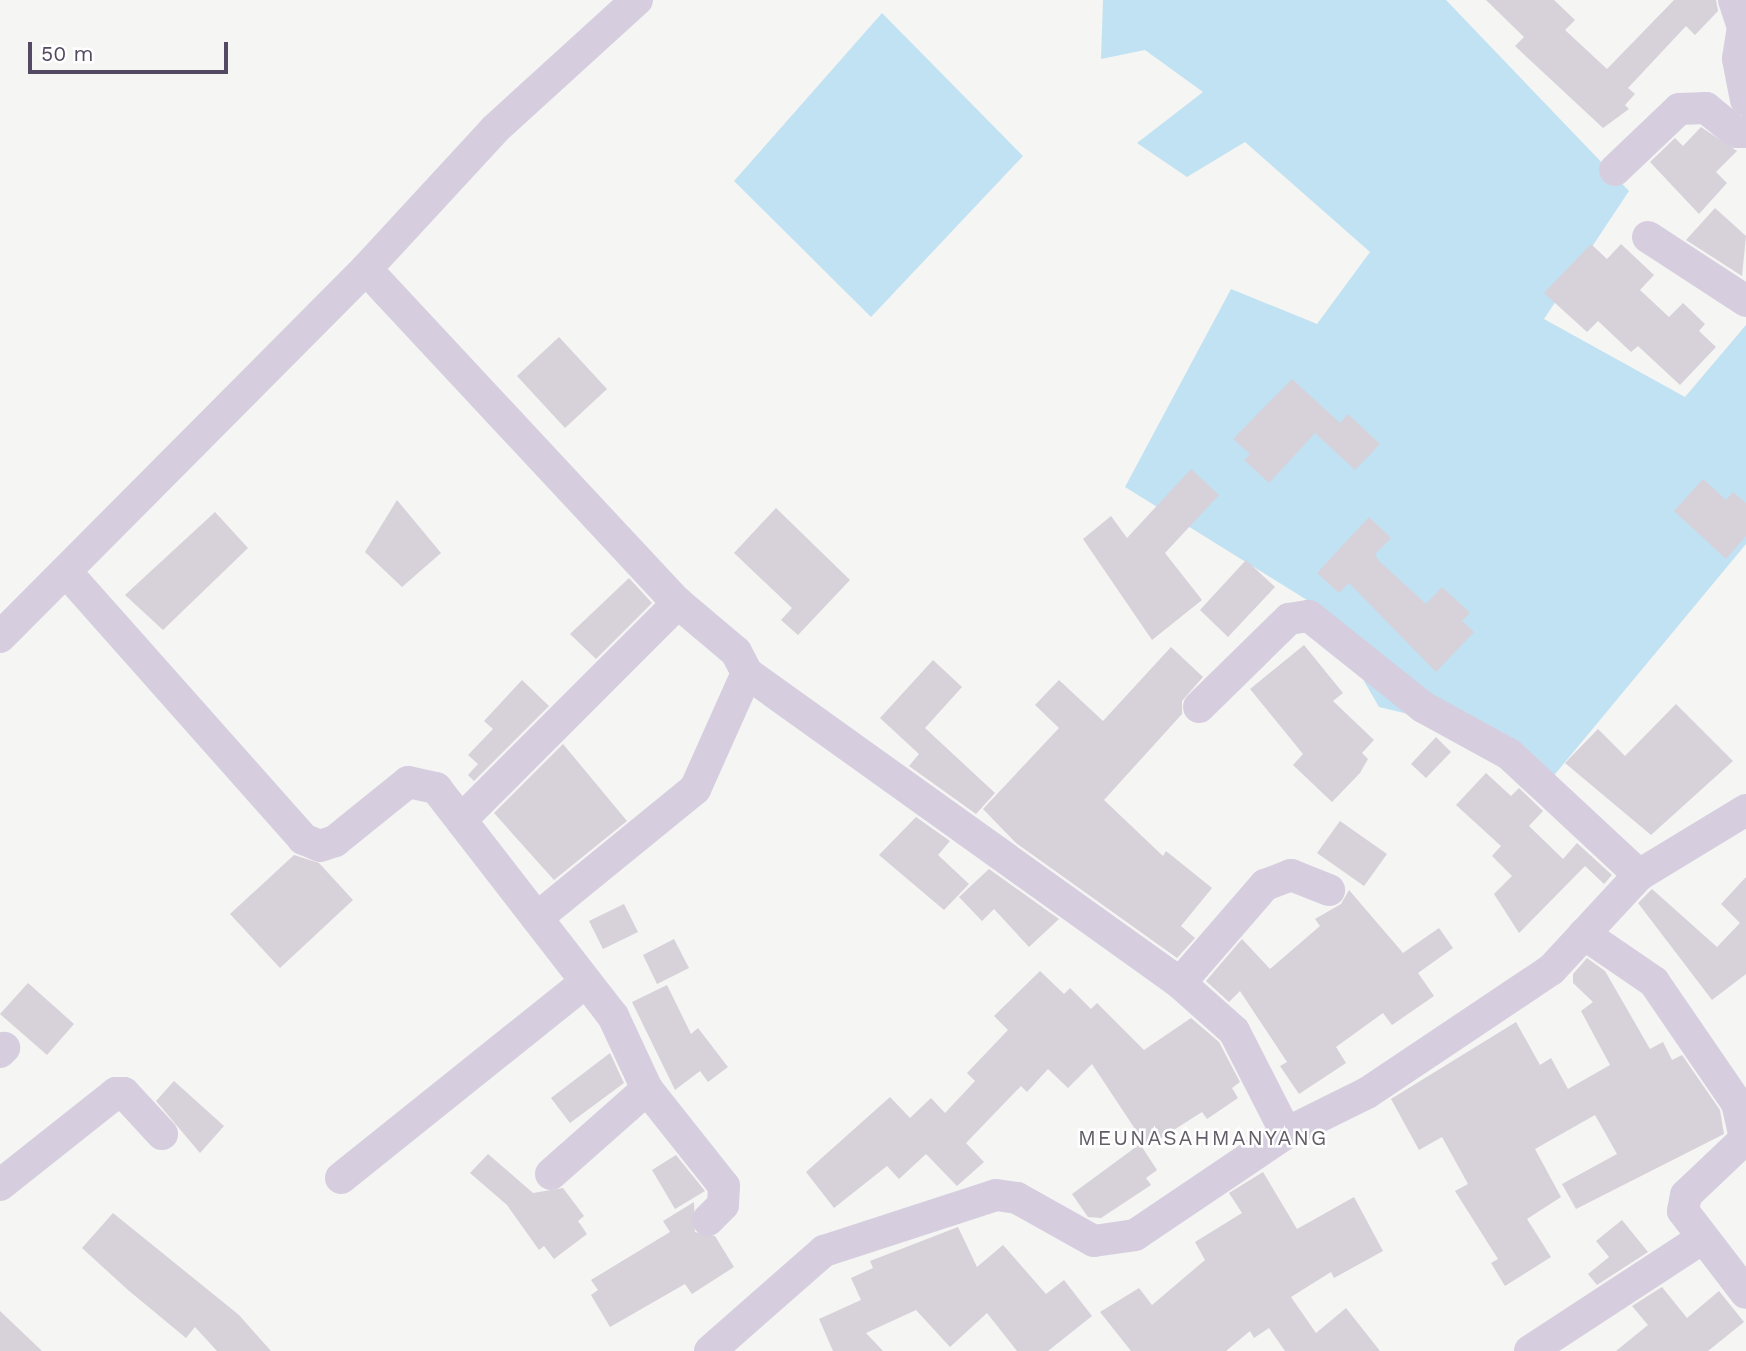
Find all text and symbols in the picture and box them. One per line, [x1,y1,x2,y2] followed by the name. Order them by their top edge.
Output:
[32,28,231,72] scale bar
[41,41,93,66] text: 50 m
[1080,1125,1326,1151] district label: MEUNASAHMANYANG

